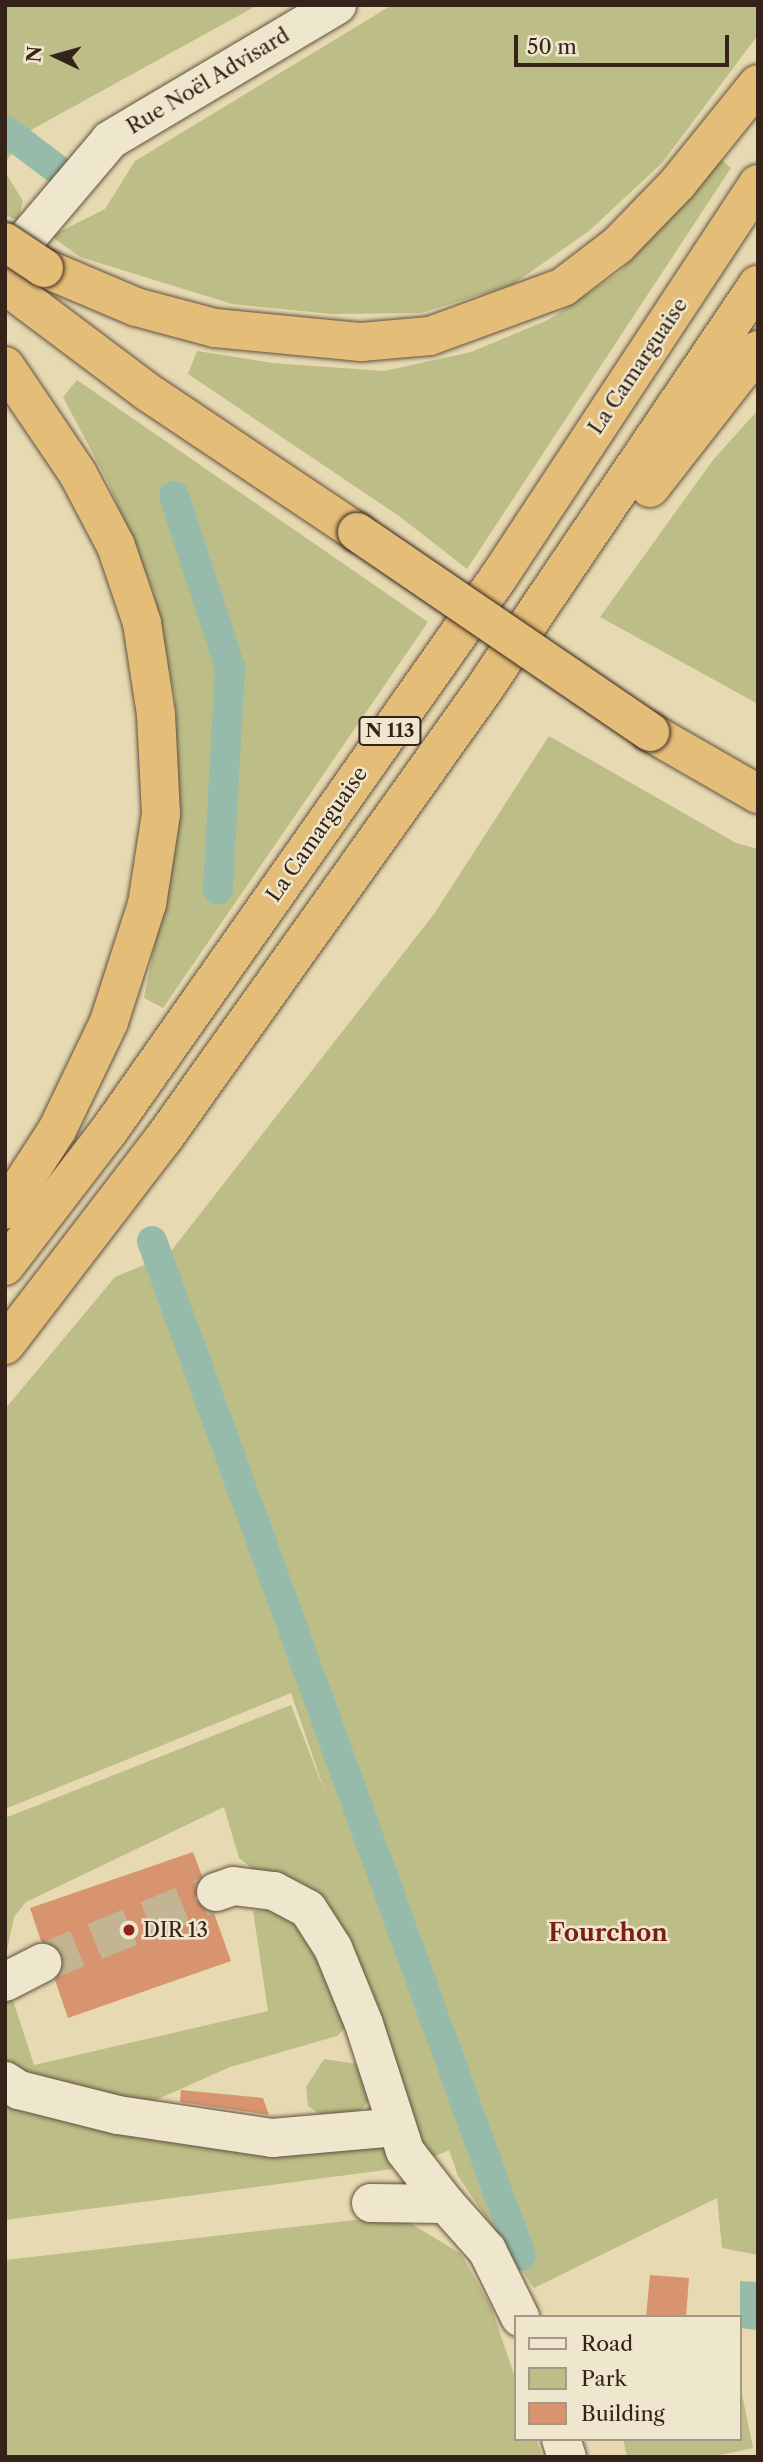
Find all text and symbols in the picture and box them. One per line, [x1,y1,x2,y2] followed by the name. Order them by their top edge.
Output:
[21,21,91,91] north arrow
[518,21,733,65] scale bar
[122,22,294,140] street label: Rue Noël Advisard
[527,34,577,59] text: 50 m
[22,45,47,63] text: N
[583,293,693,439] street label: La Camarguaise
[357,716,423,746] road number: N 113
[261,761,373,907] street label: La Camarguaise
[143,1917,209,1943] place label: DIR 13
[548,1919,668,1947] district label: Fourchon
[121,1922,137,1938] marker: DIR 13
[514,2315,742,2441] legend
[581,2331,633,2356] text: Road
[581,2366,627,2391] text: Park
[581,2401,665,2426] text: Building

